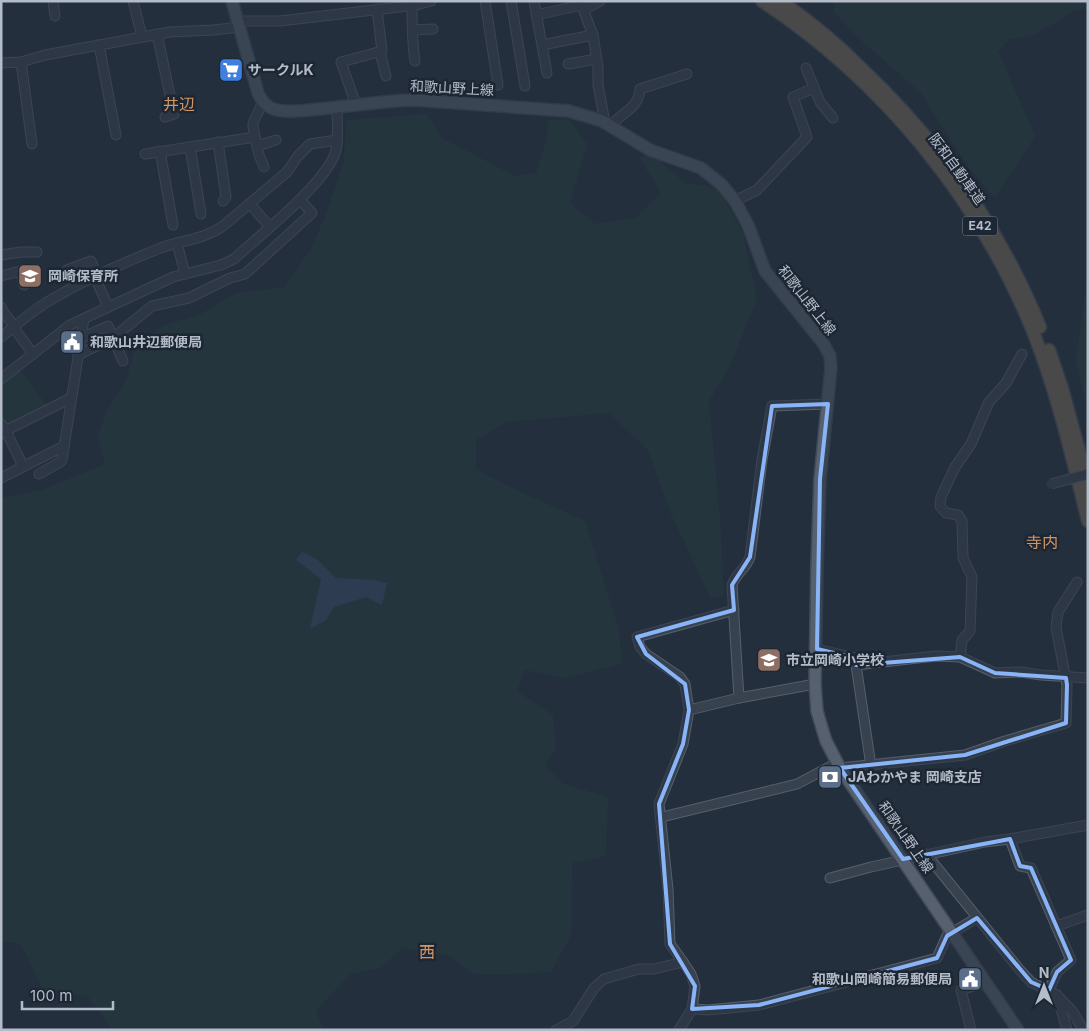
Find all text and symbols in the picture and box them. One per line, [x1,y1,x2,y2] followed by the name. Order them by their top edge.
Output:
[218,57,244,83] supermarket icon: サークルK
[248,61,314,78] place label: サークルK
[410,77,494,98] street label: 和歌山野上線
[163,94,195,114] district label: 井辺
[926,130,989,208] street label: 阪和自動車道
[962,217,998,236] road number: E42
[775,261,840,338] street label: 和歌山野上線
[17,263,43,289] school or university icon: 岡崎保育所
[48,267,118,284] place label: 岡崎保育所
[59,329,85,355] public building icon: 和歌山井辺郵便局
[90,333,202,350] place label: 和歌山井辺郵便局
[1026,532,1058,552] district label: 寺内
[756,647,782,673] school or university icon: 市立岡崎小学校
[786,651,884,668] place label: 市立岡崎小学校
[817,764,843,790] bank icon: JAわかやま 岡崎支店
[848,768,982,785] place label: JAわかやま 岡崎支店
[875,797,937,876] street label: 和歌山野上線
[419,942,435,962] district label: 西
[1019,961,1069,1011] north arrow
[1039,964,1049,981] text: N
[957,966,983,992] public building icon: 和歌山岡崎簡易郵便局
[812,970,952,987] place label: 和歌山岡崎簡易郵便局
[22,978,114,1010] scale bar
[30,986,72,1005] text: 100 m

